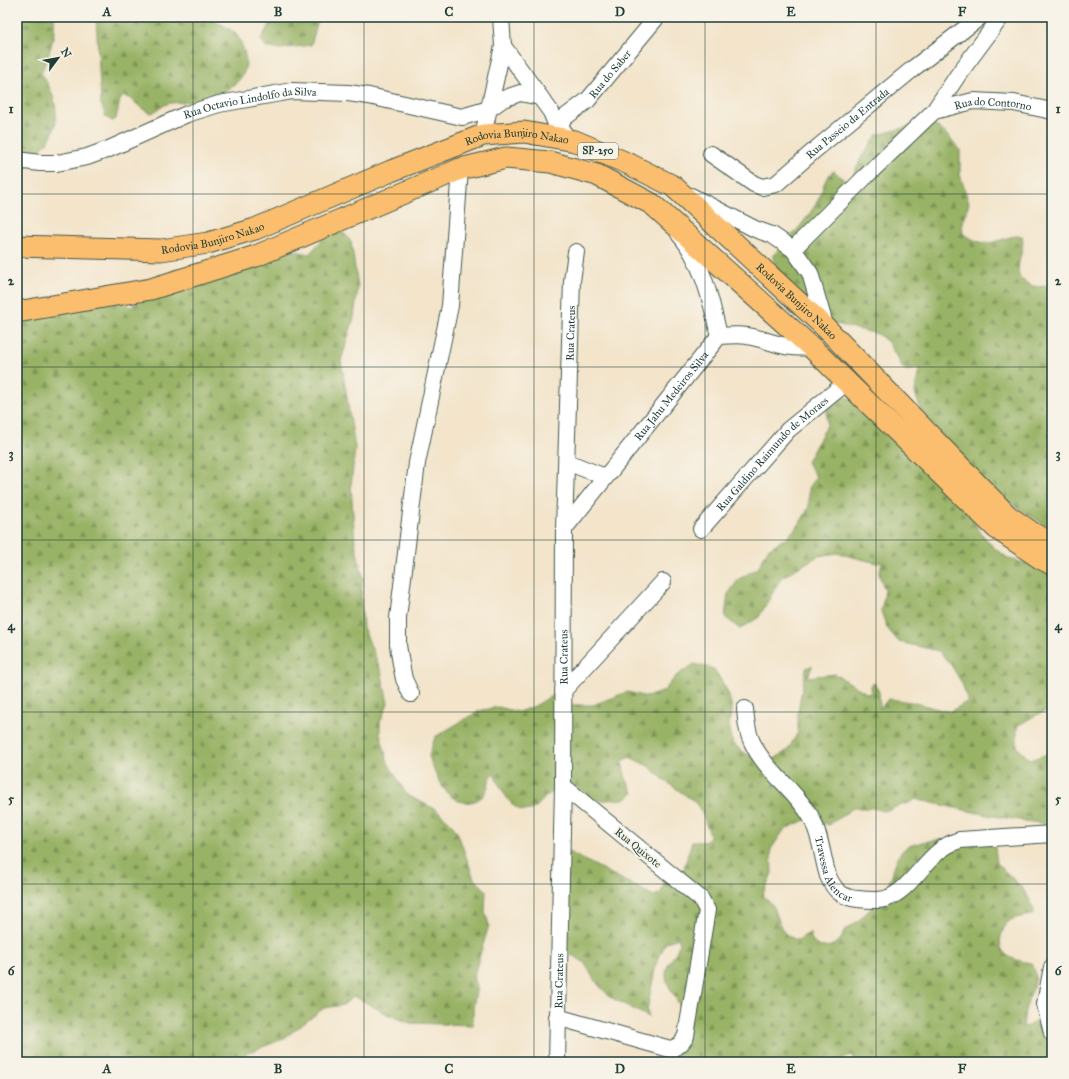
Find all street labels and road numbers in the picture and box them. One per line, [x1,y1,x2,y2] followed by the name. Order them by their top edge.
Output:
[586,46,634,101] street label: Rua do Saber
[182,85,317,121] street label: Rua Octavio Lindolfo da Silva
[803,85,892,161] street label: Rua Passeio da Entrada
[953,94,1033,113] street label: Rua do Contorno
[463,125,570,148] street label: Rodovia Bunjiro Nakao
[578,143,618,159] road number: SP-250
[160,219,266,256] street label: Rodovia Bunjiro Nakao
[754,260,840,342] street label: Rodovia Bunjiro Nakao
[563,305,578,361] street label: Rua Crateus
[631,348,711,443] street label: Rua Jahu Medeiros Silva
[713,393,831,514] street label: Rua Galdino Raimundo de Moraes
[557,629,570,685] street label: Rua Crateus
[612,825,664,871] street label: Rua Quixote
[812,835,854,905] street label: Travessa Alencar
[552,953,566,1009] street label: Rua Crateus

